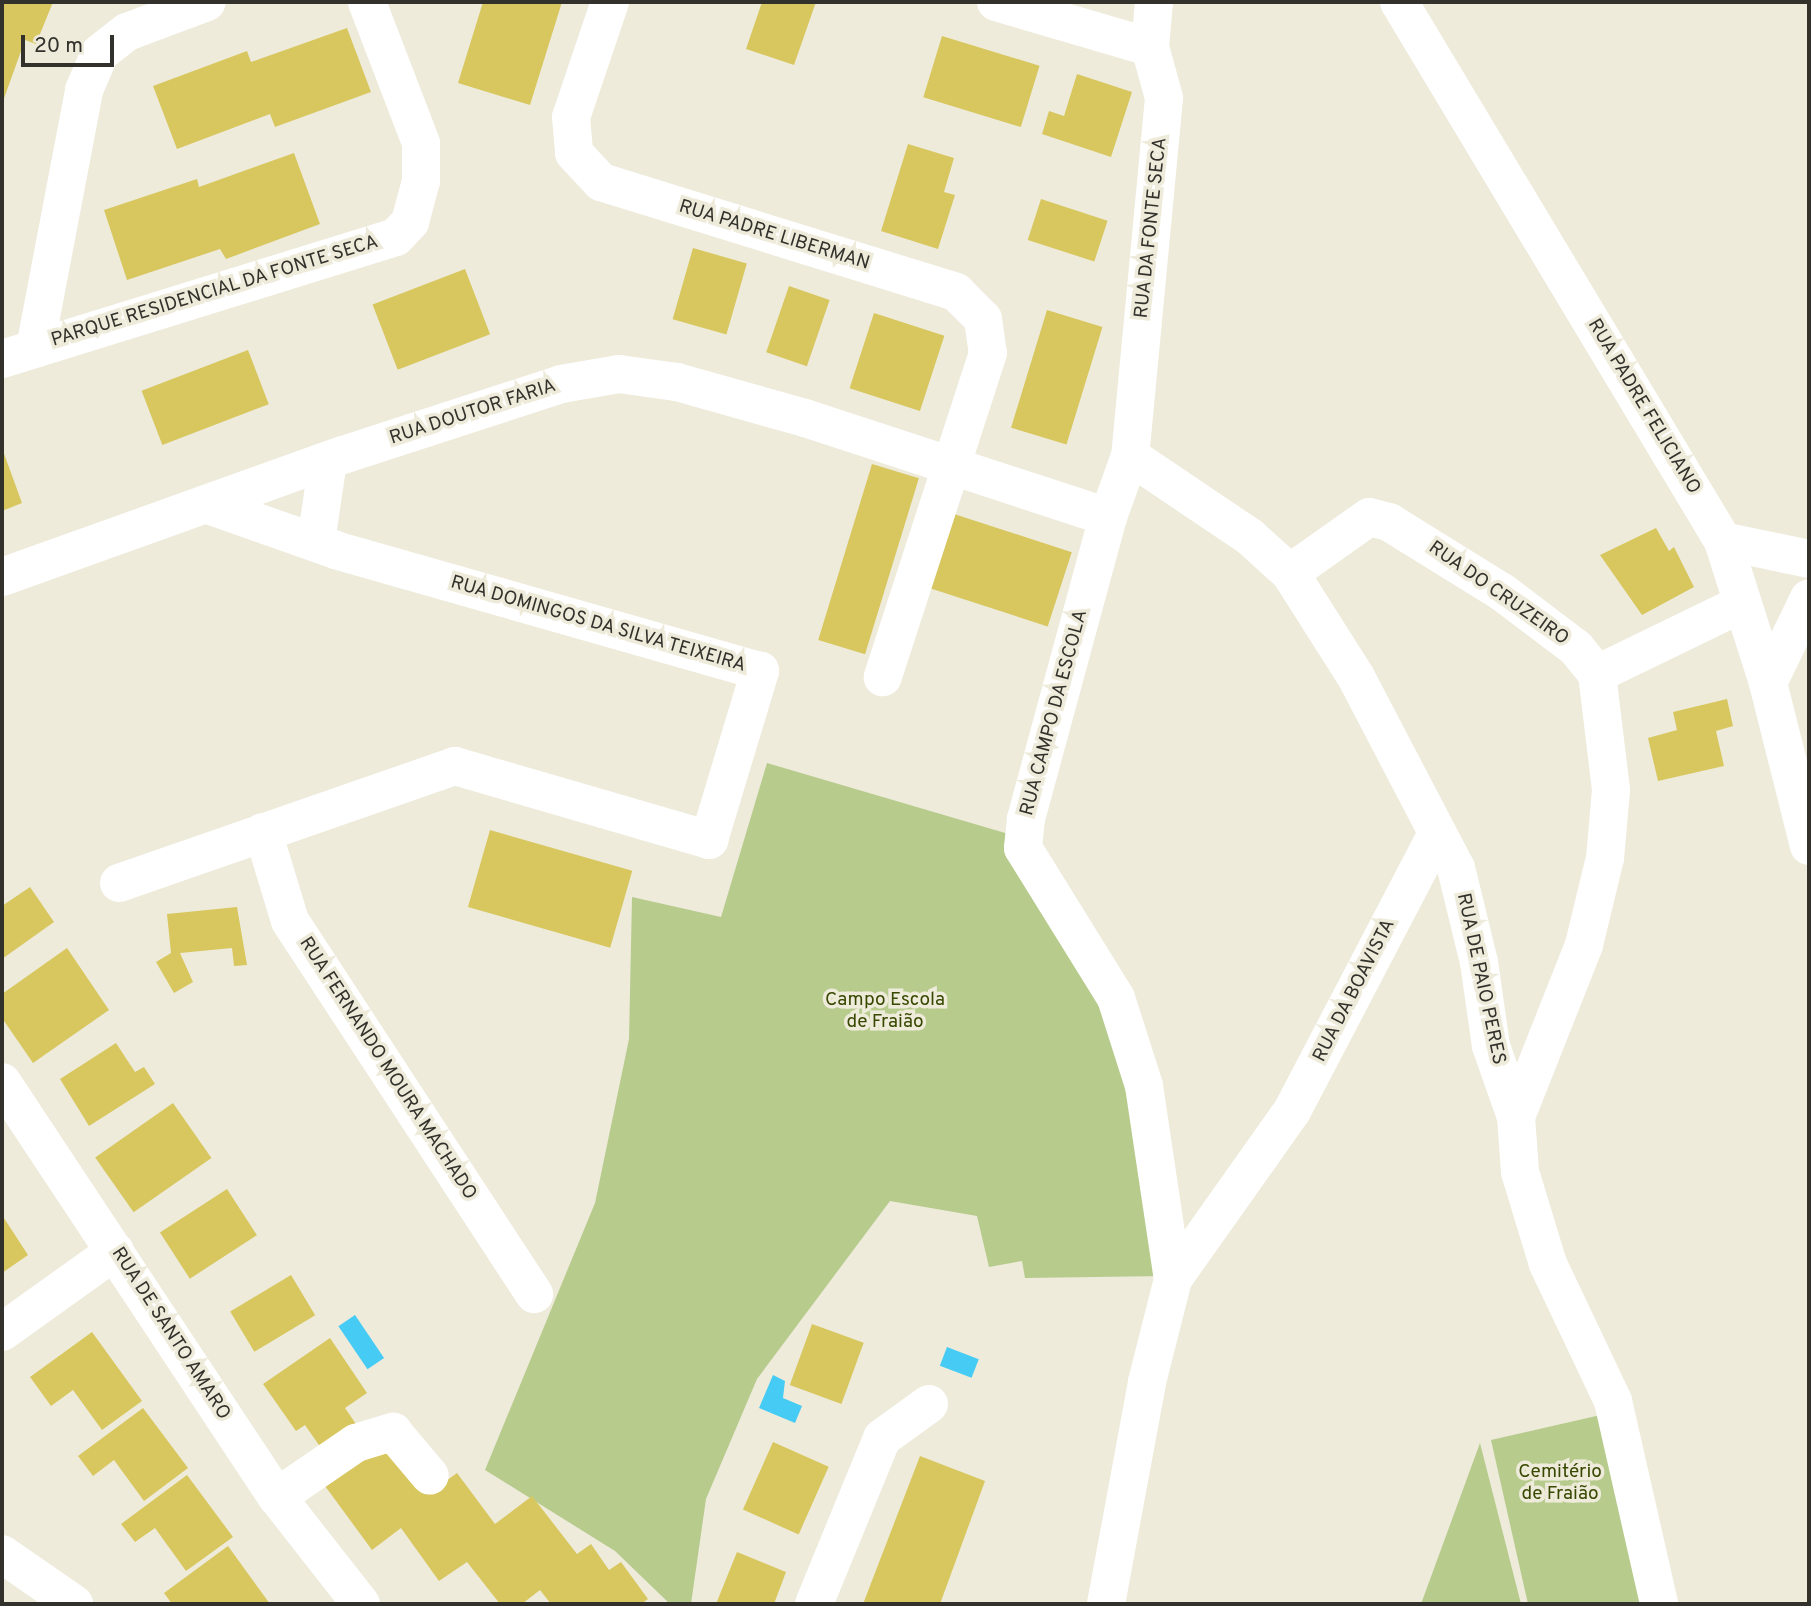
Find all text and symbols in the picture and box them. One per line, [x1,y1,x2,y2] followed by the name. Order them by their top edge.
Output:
[24,21,117,65] scale bar
[34,33,83,60] text: 20 m
[1131,136,1173,320] street label: RUA DA FONTE SECA
[675,196,873,276] street label: RUA PADRE LIBERMAN
[48,231,382,353] street label: PARQUE RESIDENCIAL DA FONTE SECA
[1582,315,1704,499] street label: RUA PADRE FELICIANO
[387,375,559,451] street label: RUA DOUTOR FARIA
[1423,537,1573,651] street label: RUA DO CRUZEIRO
[446,571,750,679] street label: RUA DOMINGOS DA SILVA TEIXEIRA
[1016,607,1094,819] street label: RUA CAMPO DA ESCOLA
[1451,891,1509,1067] street label: RUA DE PAIO PERES
[1309,915,1401,1067] street label: RUA DA BOAVISTA
[293,933,481,1205] street label: RUA FERNANDO MOURA MACHADO
[825,990,945,1034] park label: Campo Escola de Fraião
[105,1243,235,1425] street label: RUA DE SANTO AMARO
[1518,1462,1602,1506] park label: Cemitério de Fraião

